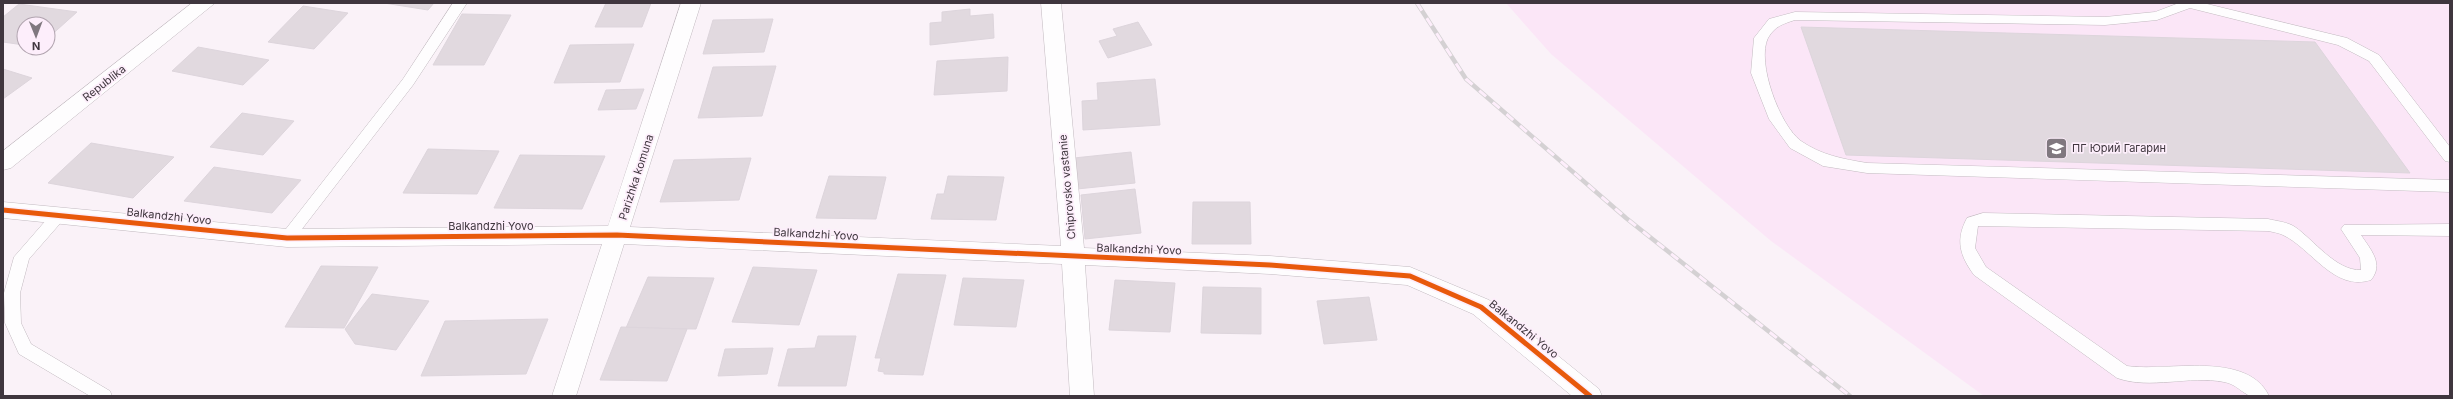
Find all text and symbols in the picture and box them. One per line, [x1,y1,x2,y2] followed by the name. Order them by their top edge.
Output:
[16,16,56,56] north arrow
[32,39,40,53] text: N
[80,62,128,104] street label: Republika
[616,132,656,222] street label: Parizhka komuna
[1055,134,1079,240] street label: Chiprovsko vastanie
[2043,135,2069,161] school or university icon: ПГ Юрий Гагарин
[2072,141,2166,155] place label: ПГ Юрий Гагарин
[126,205,213,227] street label: Balkandzhi Yovo
[448,219,534,233] street label: Balkandzhi Yovo
[773,225,859,243] street label: Balkandzhi Yovo
[1096,241,1182,257] street label: Balkandzhi Yovo
[1486,297,1562,362] street label: Balkandzhi Yovo

